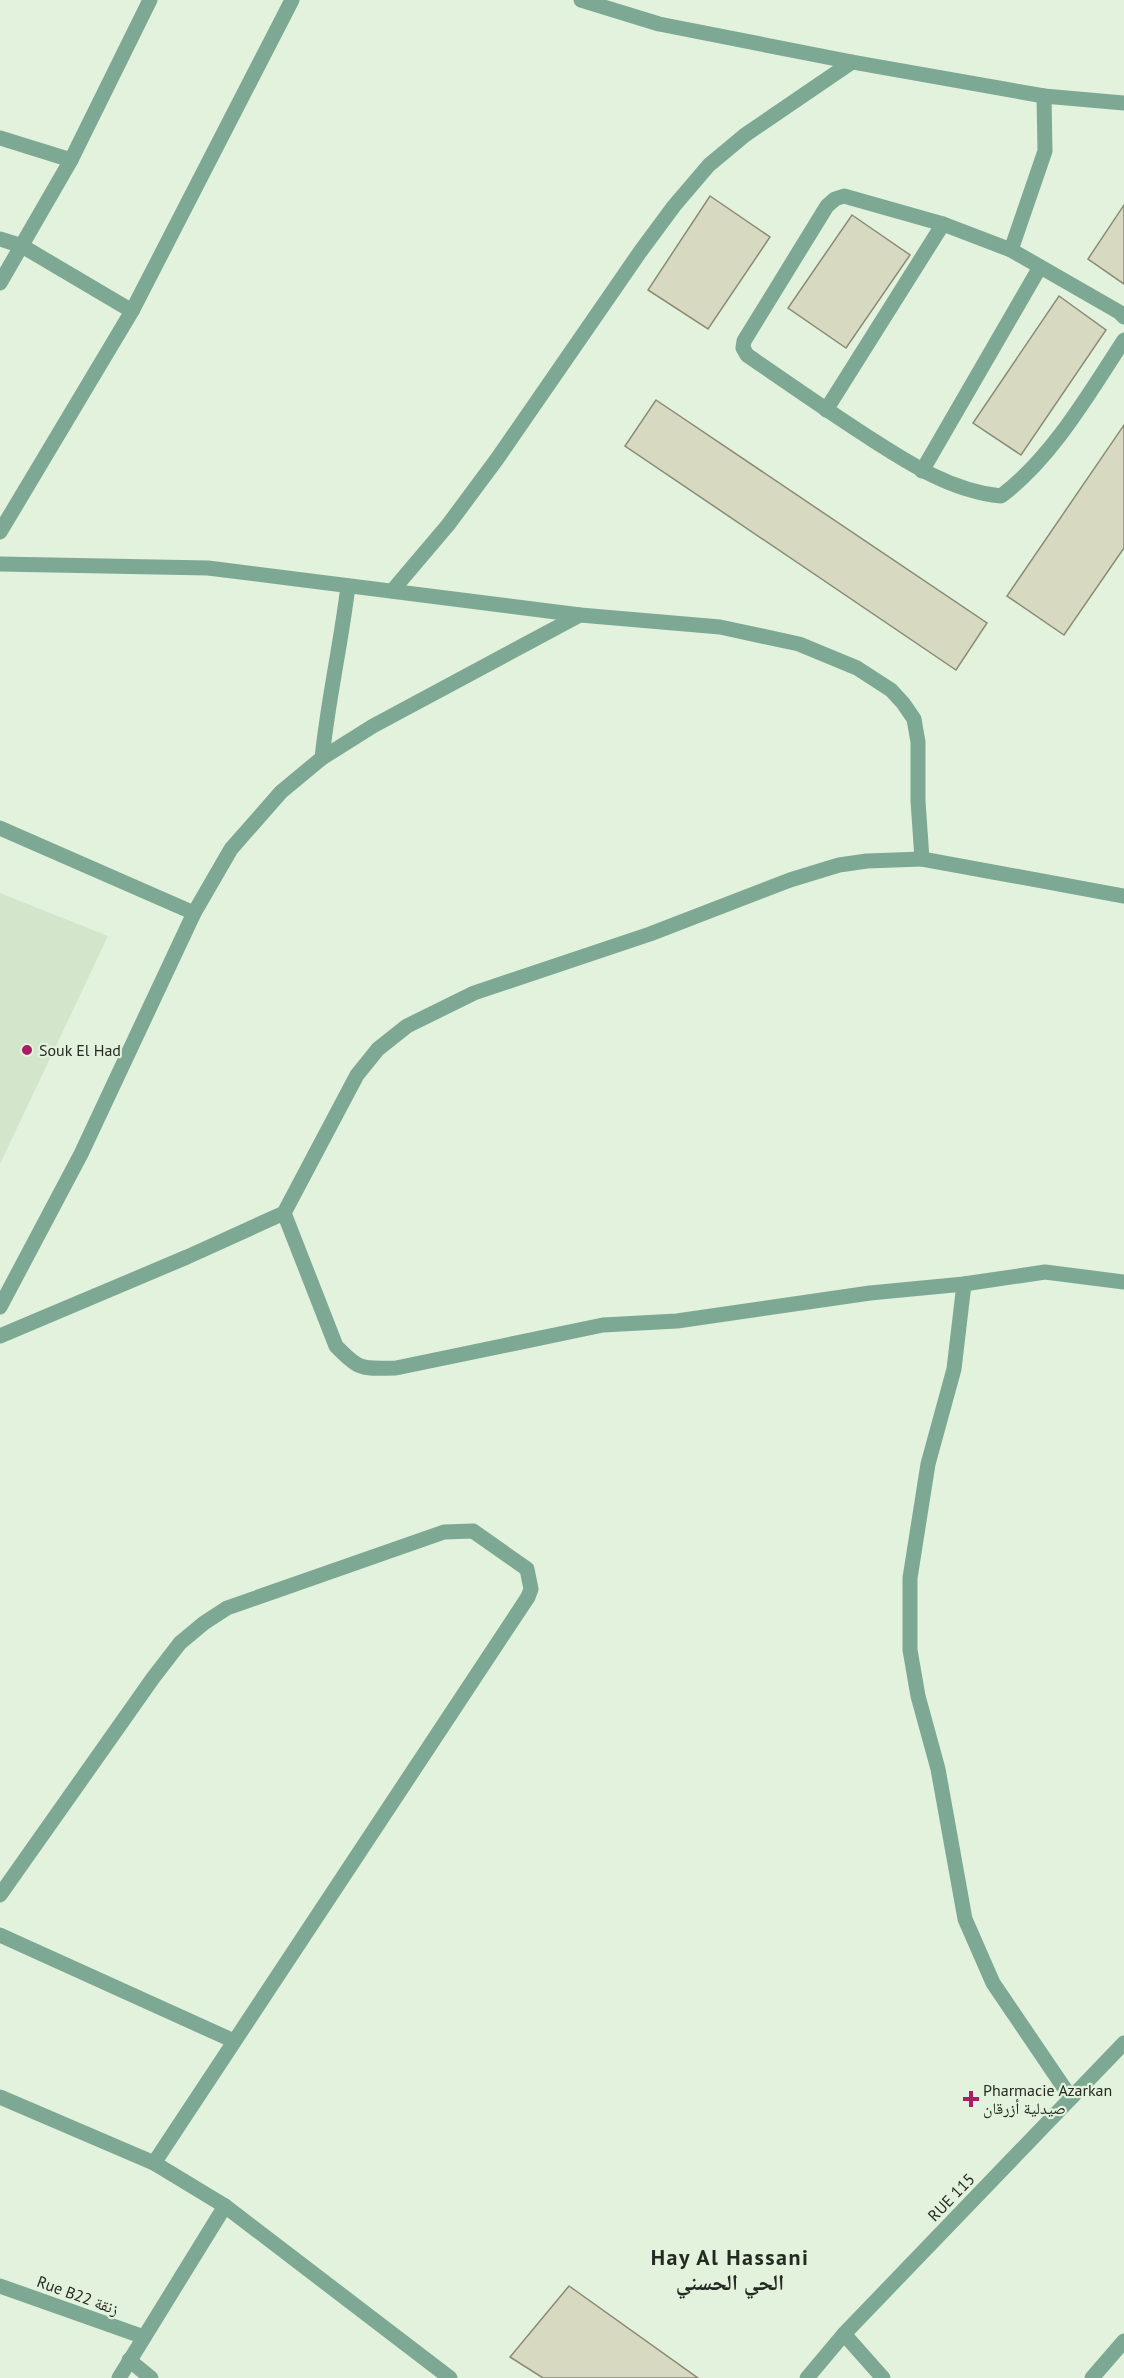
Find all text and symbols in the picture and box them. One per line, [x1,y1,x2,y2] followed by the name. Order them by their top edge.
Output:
[39,1040,121,1060] place label: Souk El Had
[20,1043,34,1057] marker: Souk El Had
[983,2080,1112,2119] place label: Pharmacie Azarkan صيدلية أزرقان
[964,2092,978,2106] marker: Pharmacie Azarkan صيدلية أزرقان
[923,2169,979,2225] street label: RUE 115
[651,2243,809,2299] district label: Hay Al Hassani الحي الحسني
[34,2271,122,2319] street label: Rue B22 زنقة

